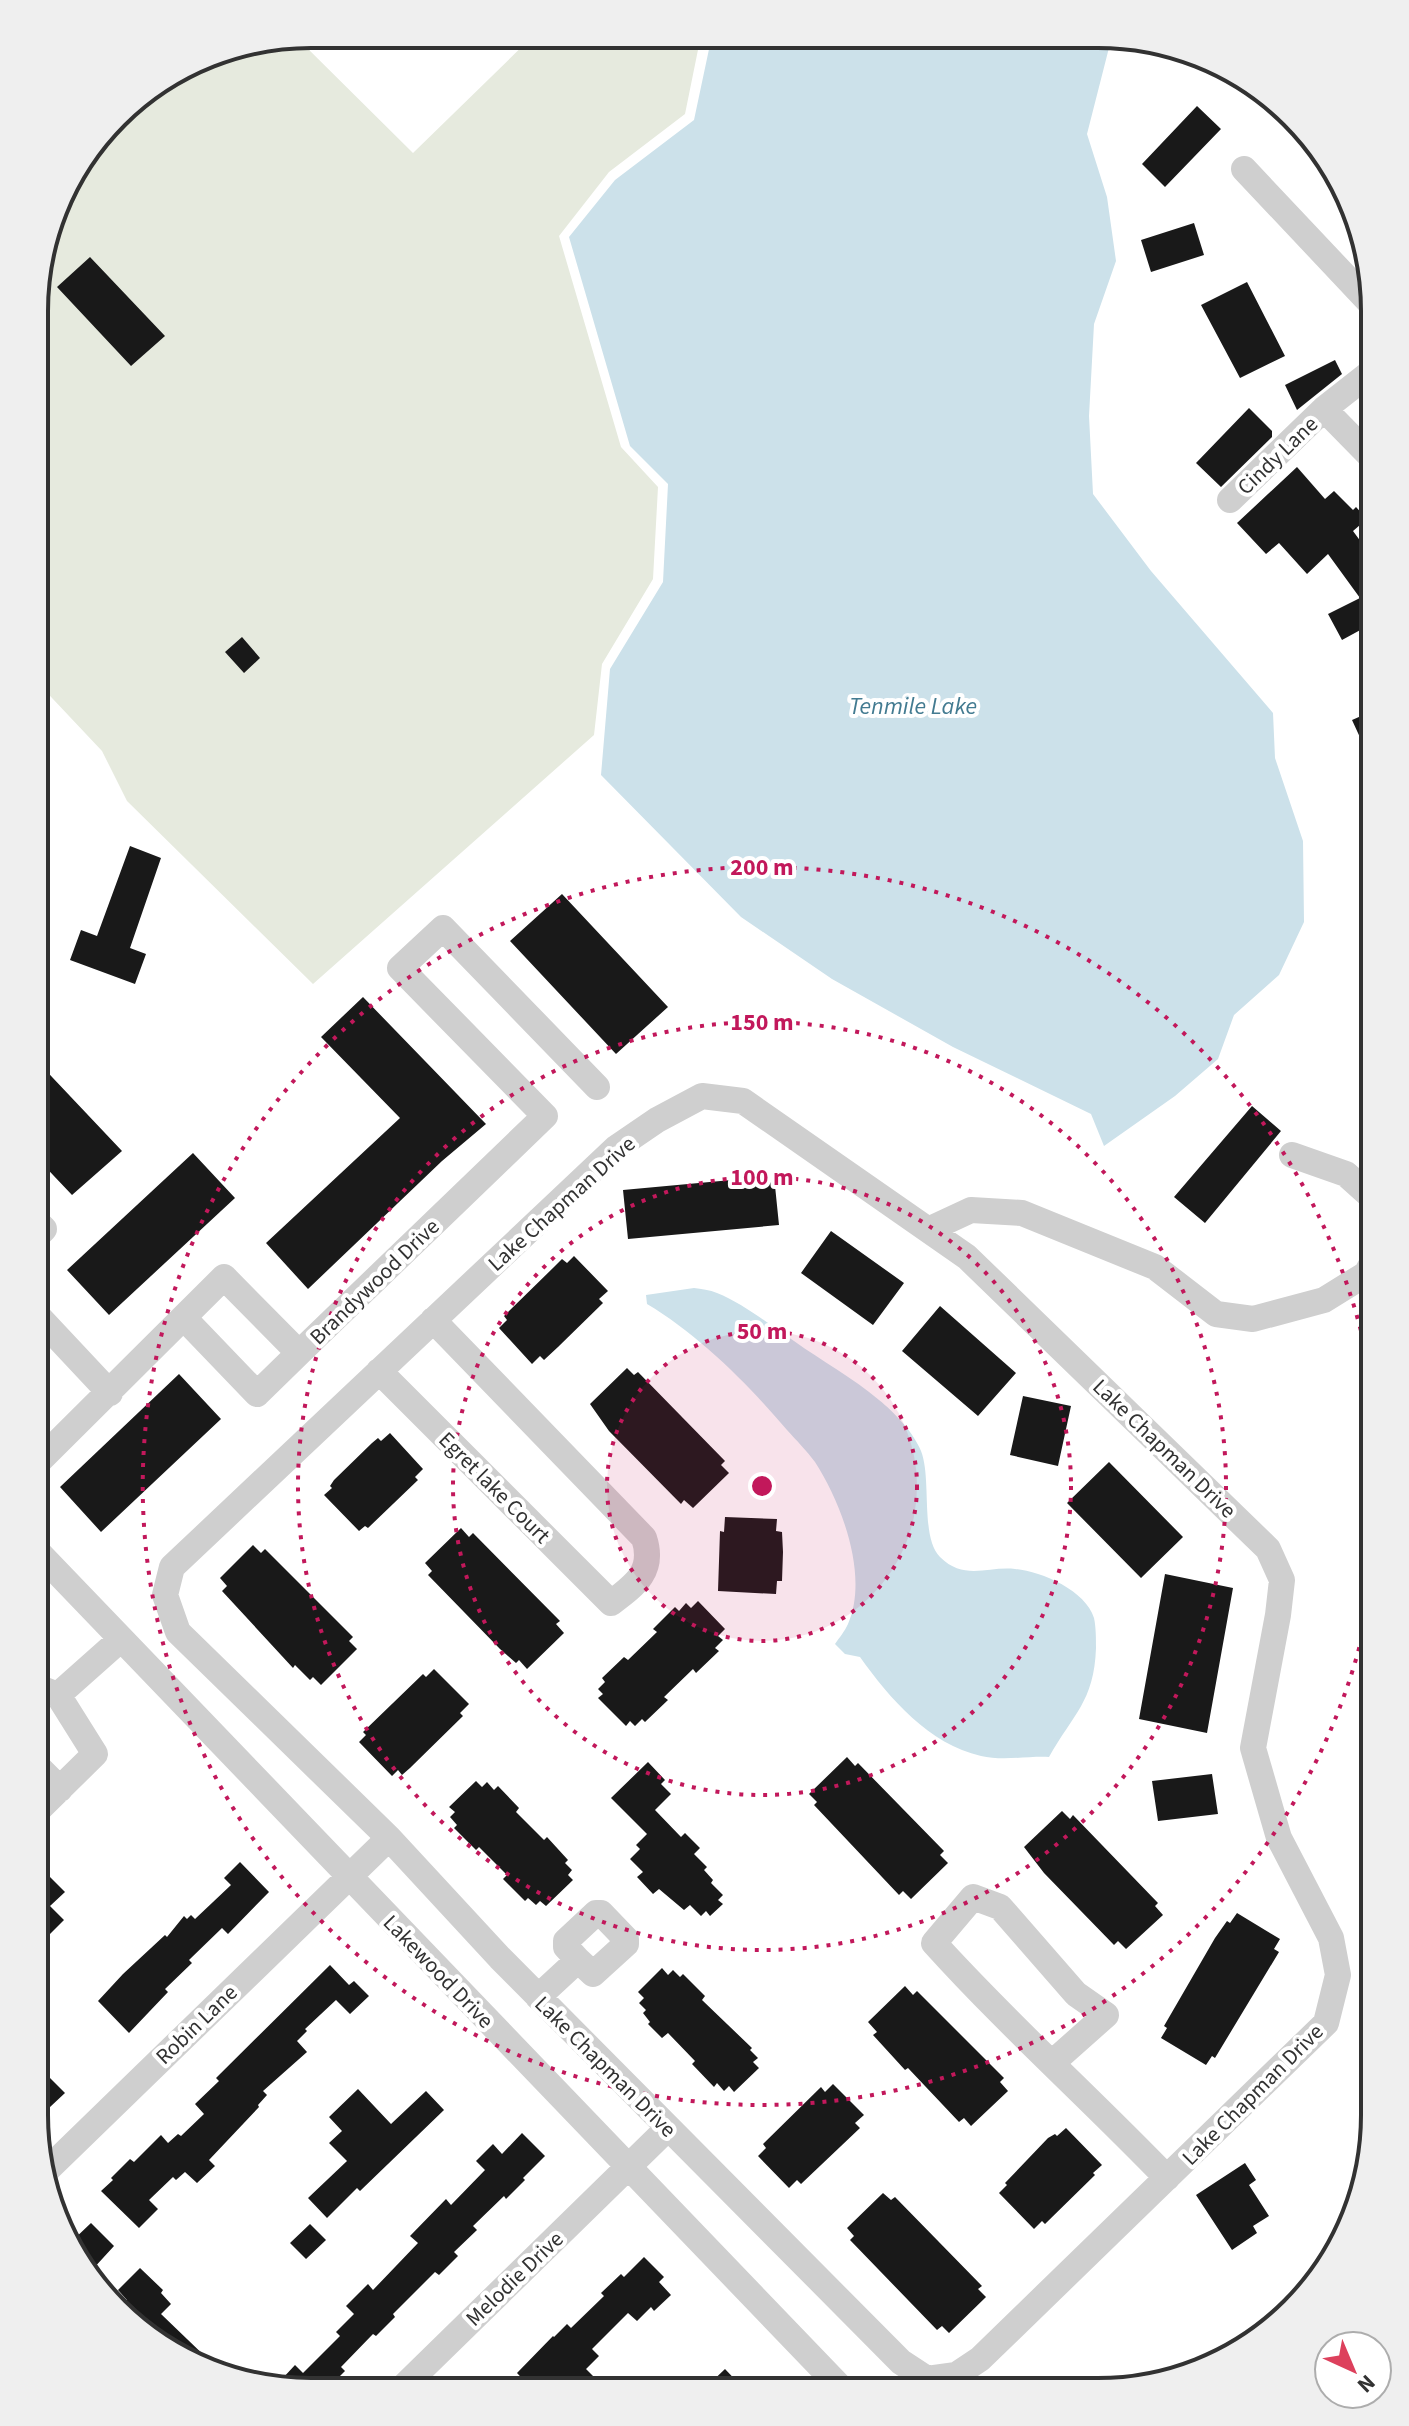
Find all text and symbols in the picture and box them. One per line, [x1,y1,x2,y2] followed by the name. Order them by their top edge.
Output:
[1230,409,1325,503] street label: Cindy Lane
[849,689,977,724] water label: Tenmile Lake
[730,850,794,885] text: 200 m
[730,1005,794,1040] text: 150 m
[481,1129,643,1279] street label: Lake Chapman Drive
[730,1160,794,1195] text: 100 m
[303,1211,447,1352] street label: Brandywood Drive
[737,1314,787,1349] text: 50 m
[1085,1372,1243,1526] street label: Lake Chapman Drive
[431,1425,558,1551] street label: Egret lake Court
[748,1472,776,1500] centre of rings
[376,1908,501,2036] street label: Lakewood Drive
[149,1977,245,2072] street label: Robin Lane
[527,1989,683,2145] street label: Lake Chapman Drive
[1175,2017,1331,2173] street label: Lake Chapman Drive
[459,2224,571,2334] street label: Melodie Drive
[1313,2330,1393,2410] north arrow
[1350,2367,1383,2400] text: N

